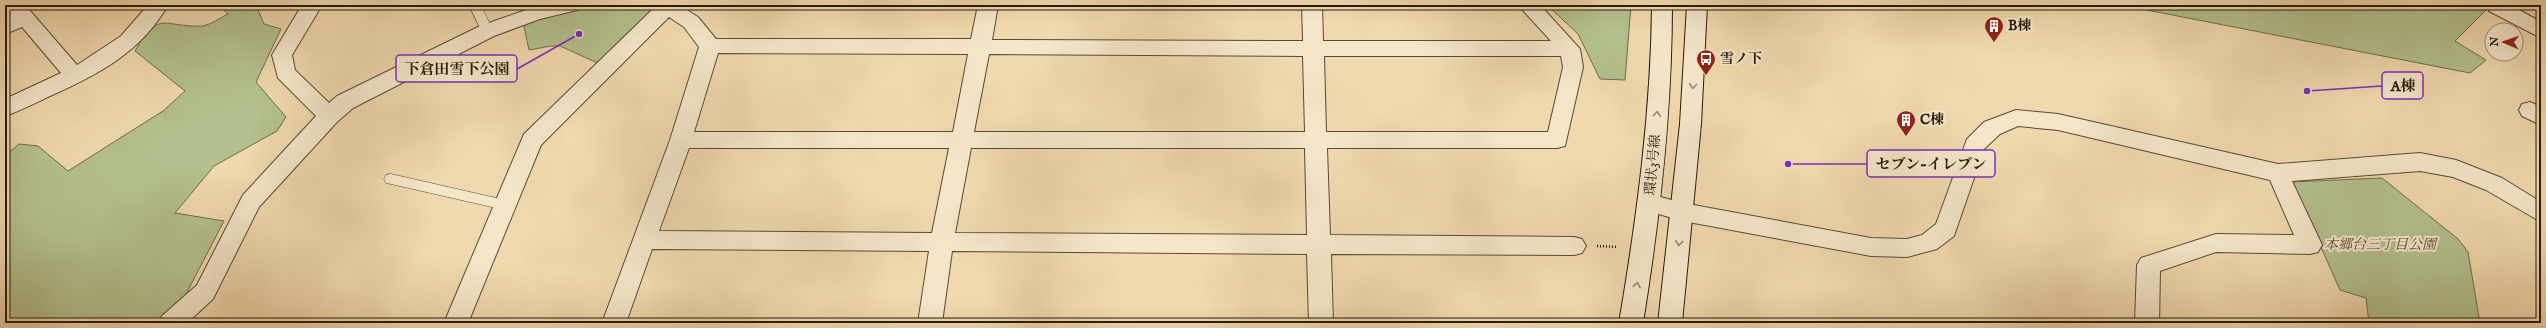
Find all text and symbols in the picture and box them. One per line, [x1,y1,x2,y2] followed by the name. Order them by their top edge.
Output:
[1983,15,2005,43] building icon: B棟
[2008,17,2031,35] place label: B棟
[2484,22,2524,62] north arrow
[2488,36,2502,48] text: N
[1695,48,1717,76] bus stop icon: 雪ノ下
[1720,50,1762,68] place label: 雪ノ下
[396,55,517,82] callout: 下倉田雪下公園
[404,60,510,79] text: 下倉田雪下公園
[2382,72,2423,99] callout: A棟
[2389,77,2416,96] text: A棟
[1689,83,1698,89] one-way arrow
[1895,109,1917,137] building icon: C棟
[1652,111,1661,117] one-way arrow
[1920,111,1944,129] place label: C棟
[1641,134,1665,196] street label: 環状3号線
[1867,150,1995,177] callout: セブン-イレブン
[1876,155,1986,174] text: セブン-イレブン
[2324,236,2438,254] park label: 本郷台三丁目公園
[1675,240,1684,246] one-way arrow
[1633,281,1641,288] one-way arrow

